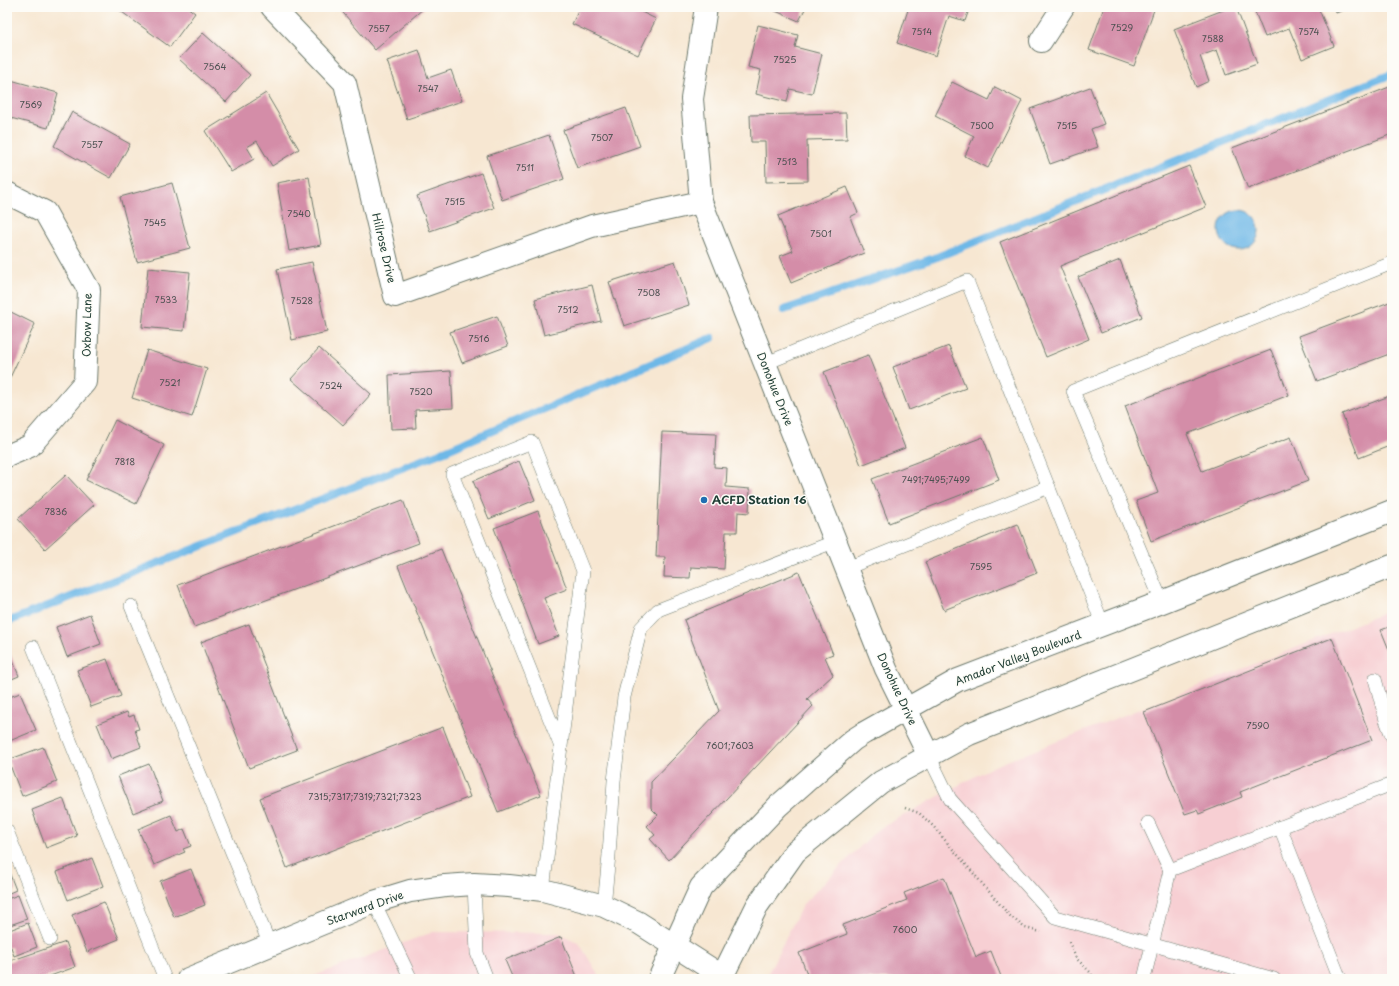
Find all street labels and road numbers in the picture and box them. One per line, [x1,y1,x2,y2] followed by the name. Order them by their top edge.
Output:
[368,211,401,285] street label: Hillrose Drive
[77,293,96,357] street label: Oxbow Lane
[753,349,798,428] street label: Donohue Drive
[952,625,1084,689] street label: Amador Valley Boulevard
[873,650,922,728] street label: Donohue Drive
[324,886,406,929] street label: Starward Drive

